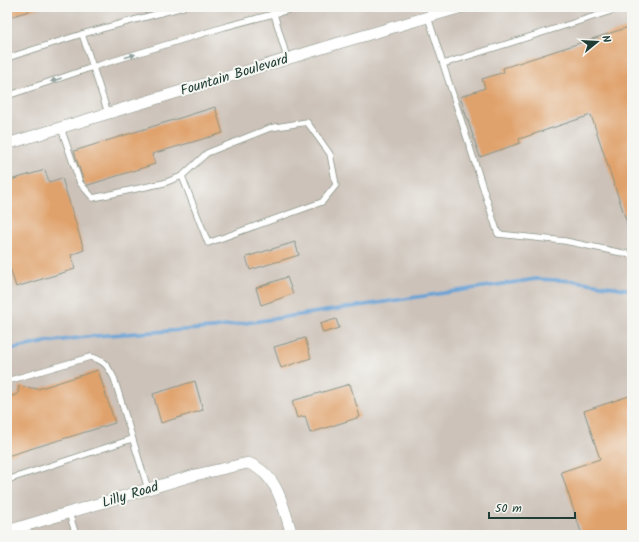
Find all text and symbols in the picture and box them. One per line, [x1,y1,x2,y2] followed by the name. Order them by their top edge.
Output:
[577,22,617,62] north arrow
[596,33,615,45] text: N
[177,48,292,102] street label: Fountain Boulevard
[124,53,136,59] one-way arrow
[50,77,62,83] one-way arrow
[99,476,162,514] street label: Lilly Road
[489,494,575,520] scale bar
[495,499,522,518] text: 50 m

